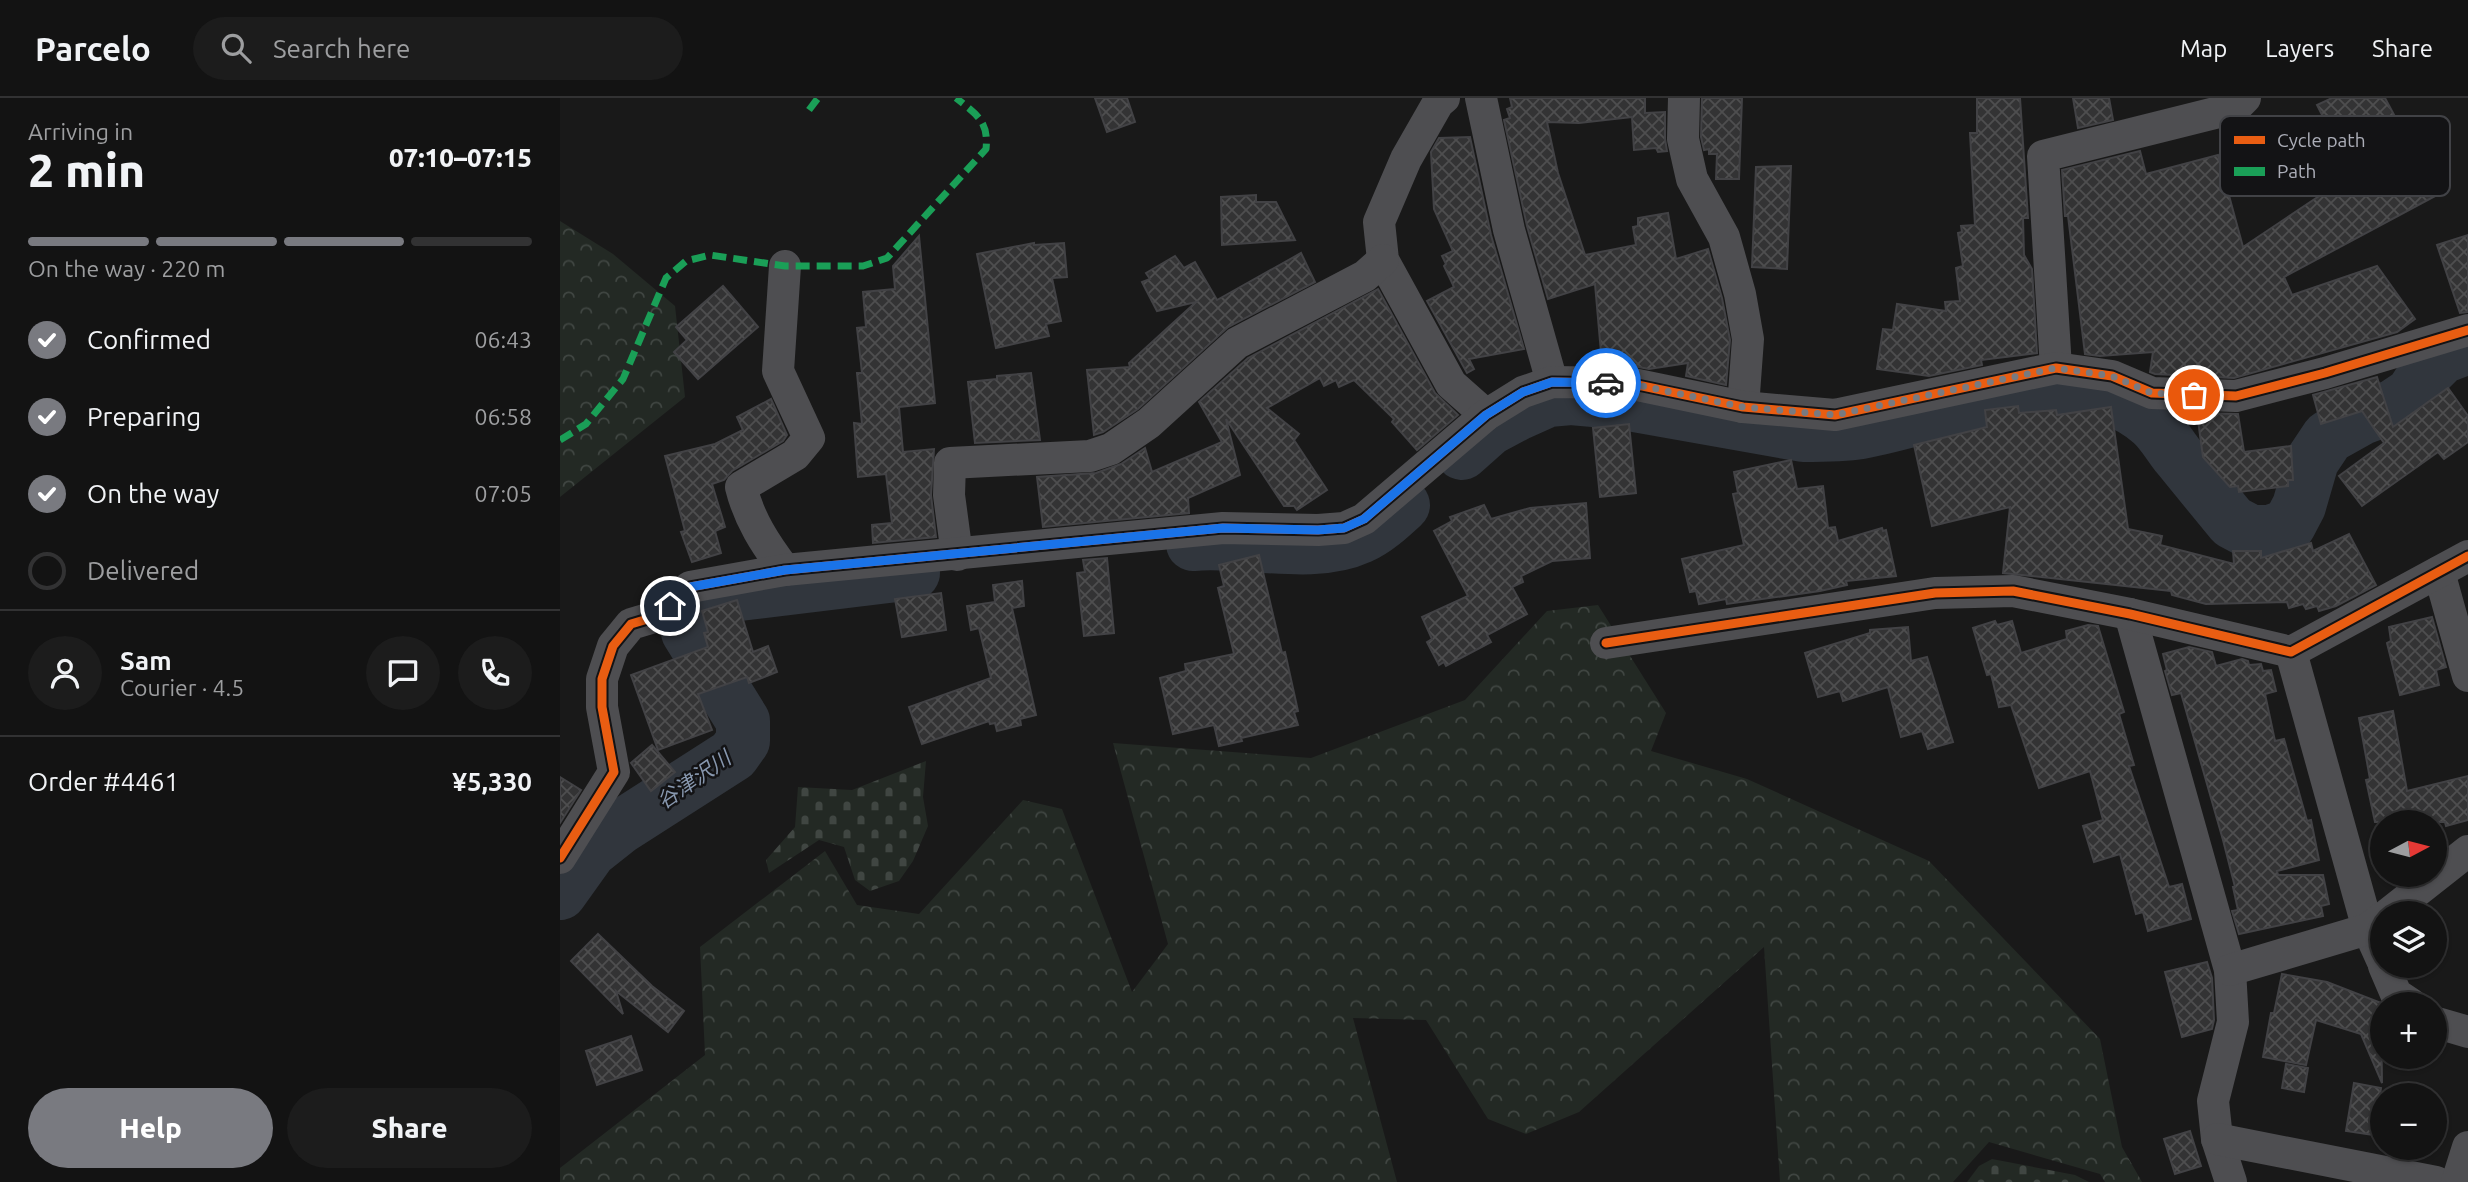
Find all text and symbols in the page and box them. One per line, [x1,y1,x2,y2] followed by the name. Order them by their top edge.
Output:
[193,17,683,80] search box
[217,29,255,67] icon: search
[35,30,151,67] text: Parcelo
[273,34,410,63] text: Search here
[2180,35,2227,62] text: Map
[2265,35,2334,62] text: Layers
[2372,35,2433,62] text: Share
[2220,116,2450,196] legend
[28,119,133,144] text: Arriving in
[2277,129,2366,151] text: Cycle path
[389,143,532,172] text: 07:10–07:15
[28,144,145,196] text: 2 min
[2277,160,2316,182] text: Path
[28,256,225,281] text: On the way · 220 m
[28,321,66,359] icon: check
[87,325,211,354] text: Confirmed
[474,327,532,352] text: 06:43
[1571,348,1641,418] courier
[1587,364,1625,402] icon: car
[2164,365,2224,425] pin
[2175,376,2213,414] icon: bag
[28,398,66,436] icon: check
[87,402,201,431] text: Preparing
[474,404,532,429] text: 06:58
[28,475,66,513] icon: check
[87,479,219,508] text: On the way
[474,481,532,506] text: 07:05
[87,556,199,585] text: Delivered
[640,576,700,636] pin
[651,587,689,625] icon: home
[28,636,102,710] button: person
[366,636,440,710] button: chat
[458,636,532,710] button: phone
[120,646,172,675] text: Sam
[120,675,244,700] text: Courier · 4.5
[652,744,736,813] water label: 谷津沢川
[28,767,179,796] text: Order #4461
[452,767,532,796] text: ¥5,330
[2370,810,2446,887] north arrow
[2370,810,2447,1160] map controls
[2370,901,2447,978] button: layers
[2370,992,2447,1069] button: +
[2370,1083,2447,1160] button: −
[28,1088,273,1168] button: Help
[287,1088,532,1168] button: Share

